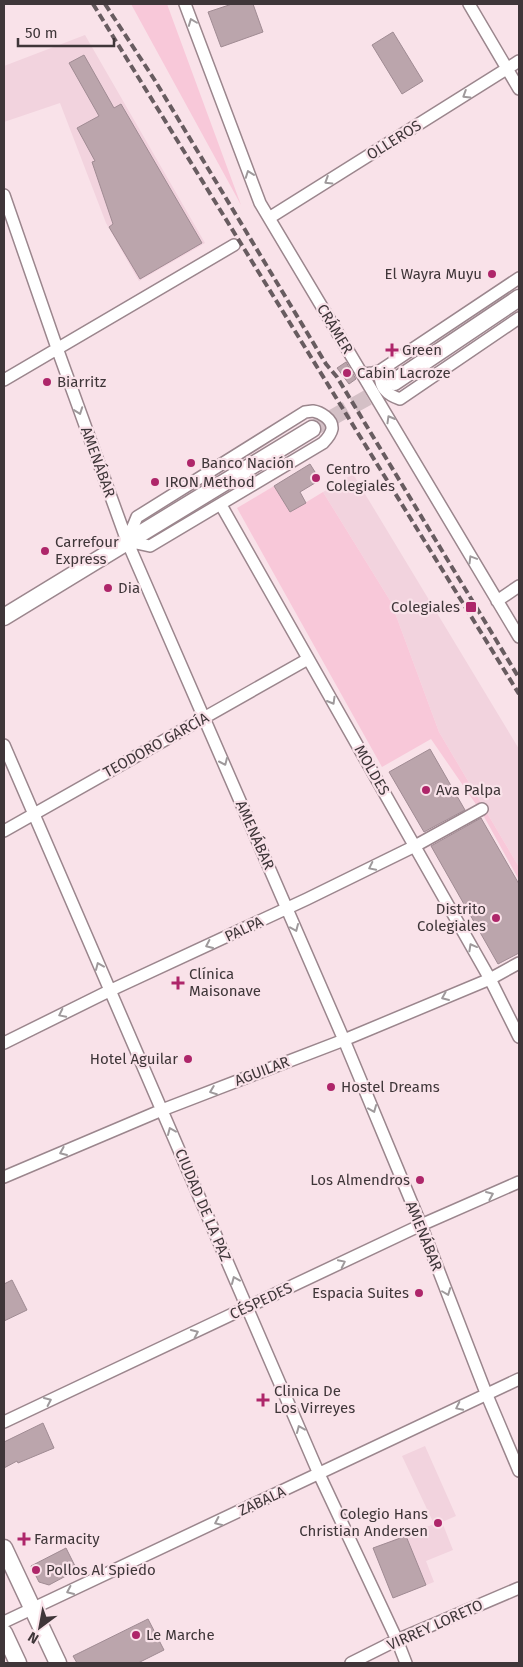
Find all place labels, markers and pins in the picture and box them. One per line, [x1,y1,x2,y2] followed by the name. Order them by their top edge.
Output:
[385,265,482,283] place label: El Wayra Muyu
[486,268,498,280] marker: El Wayra Muyu
[402,341,442,359] place label: Green
[386,344,398,356] marker: Green
[357,364,451,382] place label: Cabin Lacroze
[341,367,353,379] marker: Cabin Lacroze
[57,373,107,391] place label: Biarritz
[41,376,53,388] marker: Biarritz
[201,454,294,472] place label: Banco Nación
[185,457,197,469] marker: Banco Nación
[326,460,395,495] place label: Centro Colegiales
[310,472,322,484] marker: Centro Colegiales
[165,473,255,491] place label: IRON Method
[149,476,161,488] marker: IRON Method
[55,533,119,568] place label: Carrefour Express
[39,545,51,557] marker: Carrefour Express
[118,579,140,597] place label: Dia
[102,582,114,594] marker: Dia
[391,598,460,616] place label: Colegiales
[464,600,478,614] marker: Colegiales
[436,781,501,799] place label: Ava Palpa
[420,784,432,796] marker: Ava Palpa
[417,900,486,935] place label: Distrito Colegiales
[490,912,502,924] marker: Distrito Colegiales
[189,965,261,1000] place label: Clínica Maisonave
[171,976,185,990] marker: Clínica Maisonave
[90,1050,178,1068] place label: Hotel Aguilar
[182,1053,194,1065] marker: Hotel Aguilar
[341,1078,440,1096] place label: Hostel Dreams
[325,1081,337,1093] marker: Hostel Dreams
[310,1171,410,1189] place label: Los Almendros
[414,1174,426,1186] marker: Los Almendros
[312,1284,409,1302] place label: Espacia Suites
[413,1287,425,1299] marker: Espacia Suites
[274,1382,355,1417] place label: Clinica De Los Virreyes
[256,1393,270,1407] marker: Clinica De Los Virreyes
[299,1505,428,1540] place label: Colegio Hans Christian Andersen
[432,1517,444,1529] marker: Colegio Hans Christian Andersen
[34,1530,100,1548] place label: Farmacity
[18,1533,30,1545] marker: Farmacity
[46,1561,156,1579] place label: Pollos Al Spiedo
[30,1564,42,1576] marker: Pollos Al Spiedo
[146,1626,215,1644] place label: Le Marche
[130,1629,142,1641] marker: Le Marche

